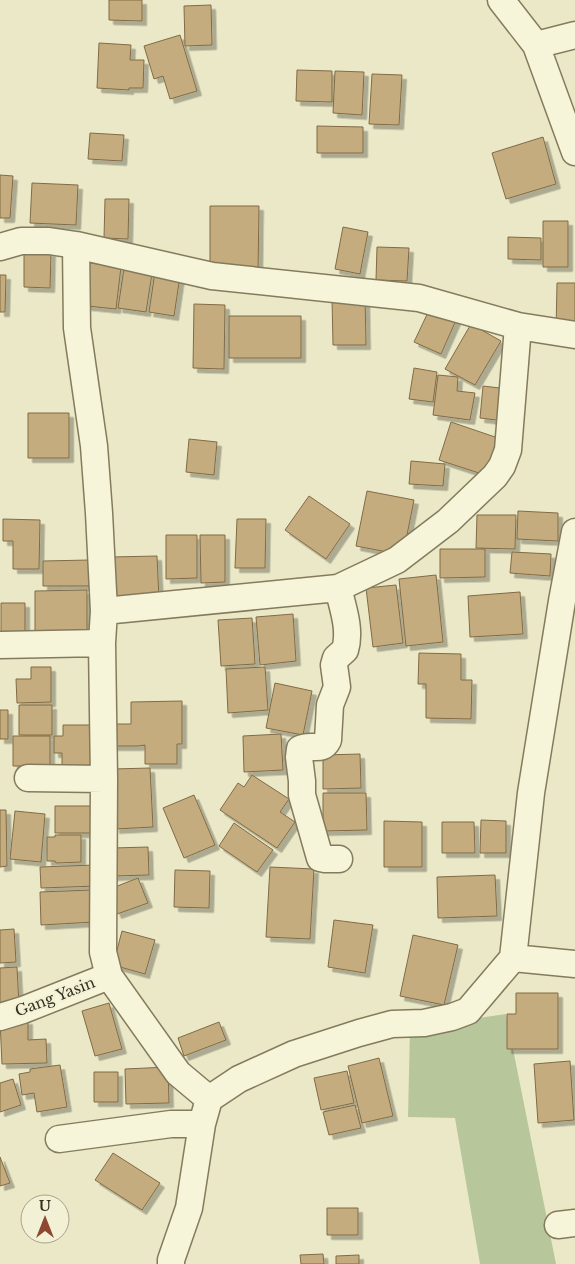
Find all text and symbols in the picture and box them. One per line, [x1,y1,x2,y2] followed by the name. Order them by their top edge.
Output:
[12,973,98,1021] street label: Gang Yasin
[20,1194,70,1244] north arrow
[39,1197,52,1215] text: U

